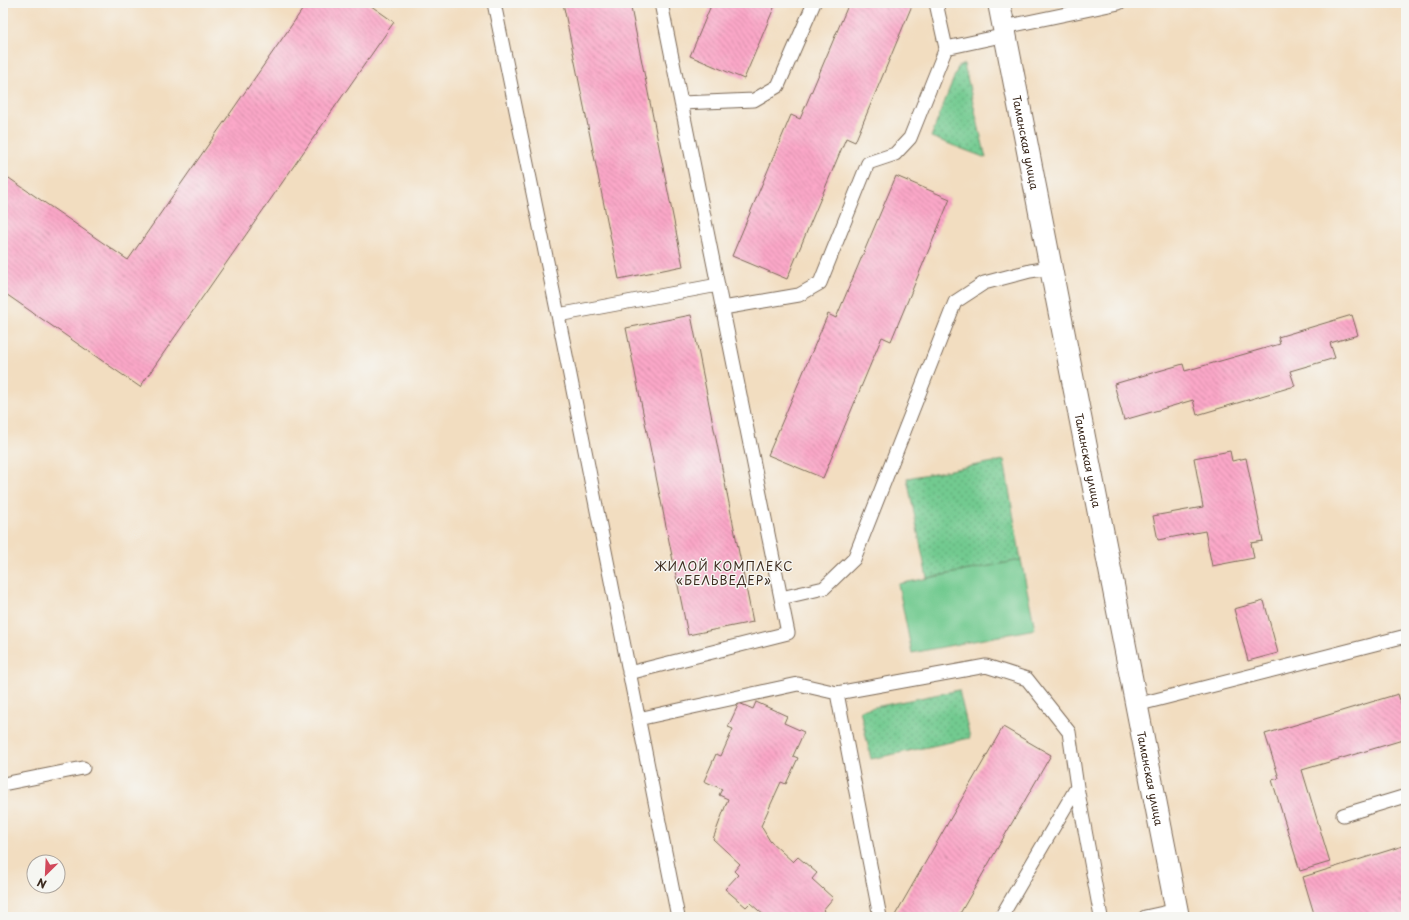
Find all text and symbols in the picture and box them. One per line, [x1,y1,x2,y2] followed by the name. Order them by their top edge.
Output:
[1009,94,1044,191] street label: Таманская улица
[1071,412,1106,509] street label: Таманская улица
[654,557,793,589] district label: ЖИЛОЙ КОМПЛЕКС «БЕЛЬВЕДЕР»
[1133,730,1168,827] street label: Таманская улица
[26,854,66,894] north arrow
[34,874,49,893] text: N

